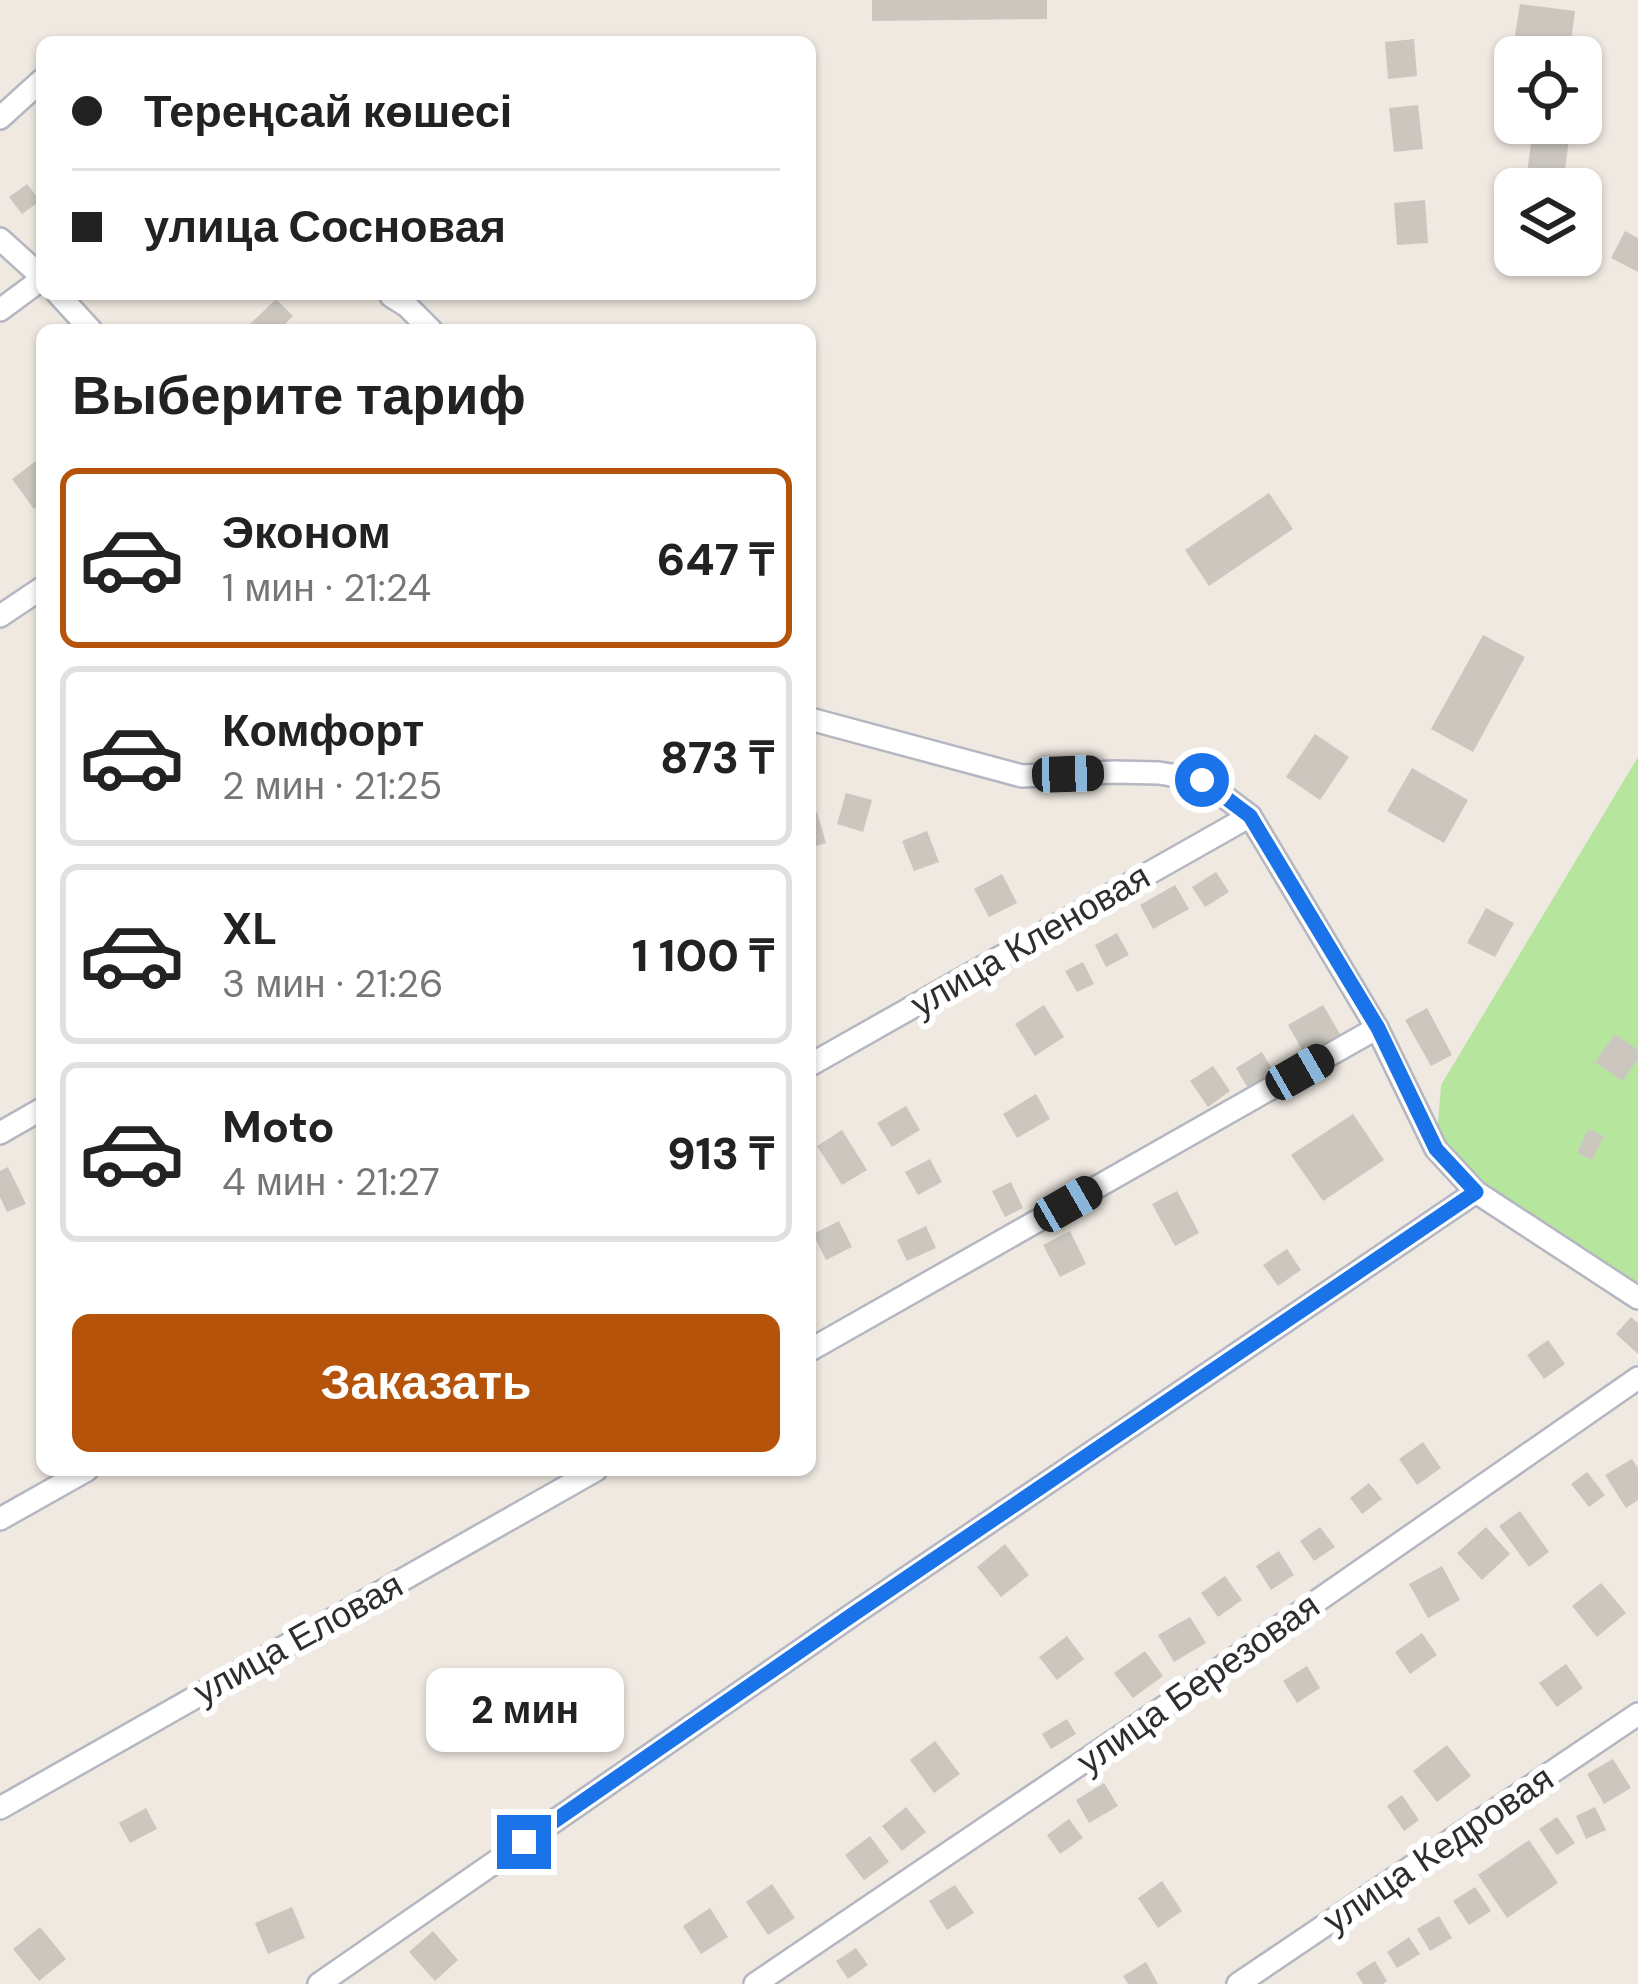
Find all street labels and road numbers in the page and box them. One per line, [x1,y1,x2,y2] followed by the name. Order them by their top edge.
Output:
[902,852,1158,1028] street label: улица Кленовая
[185,1561,411,1715] street label: улица Еловая
[1067,1582,1329,1784] street label: улица Березовая
[1314,1755,1562,1943] street label: улица Кедровая

